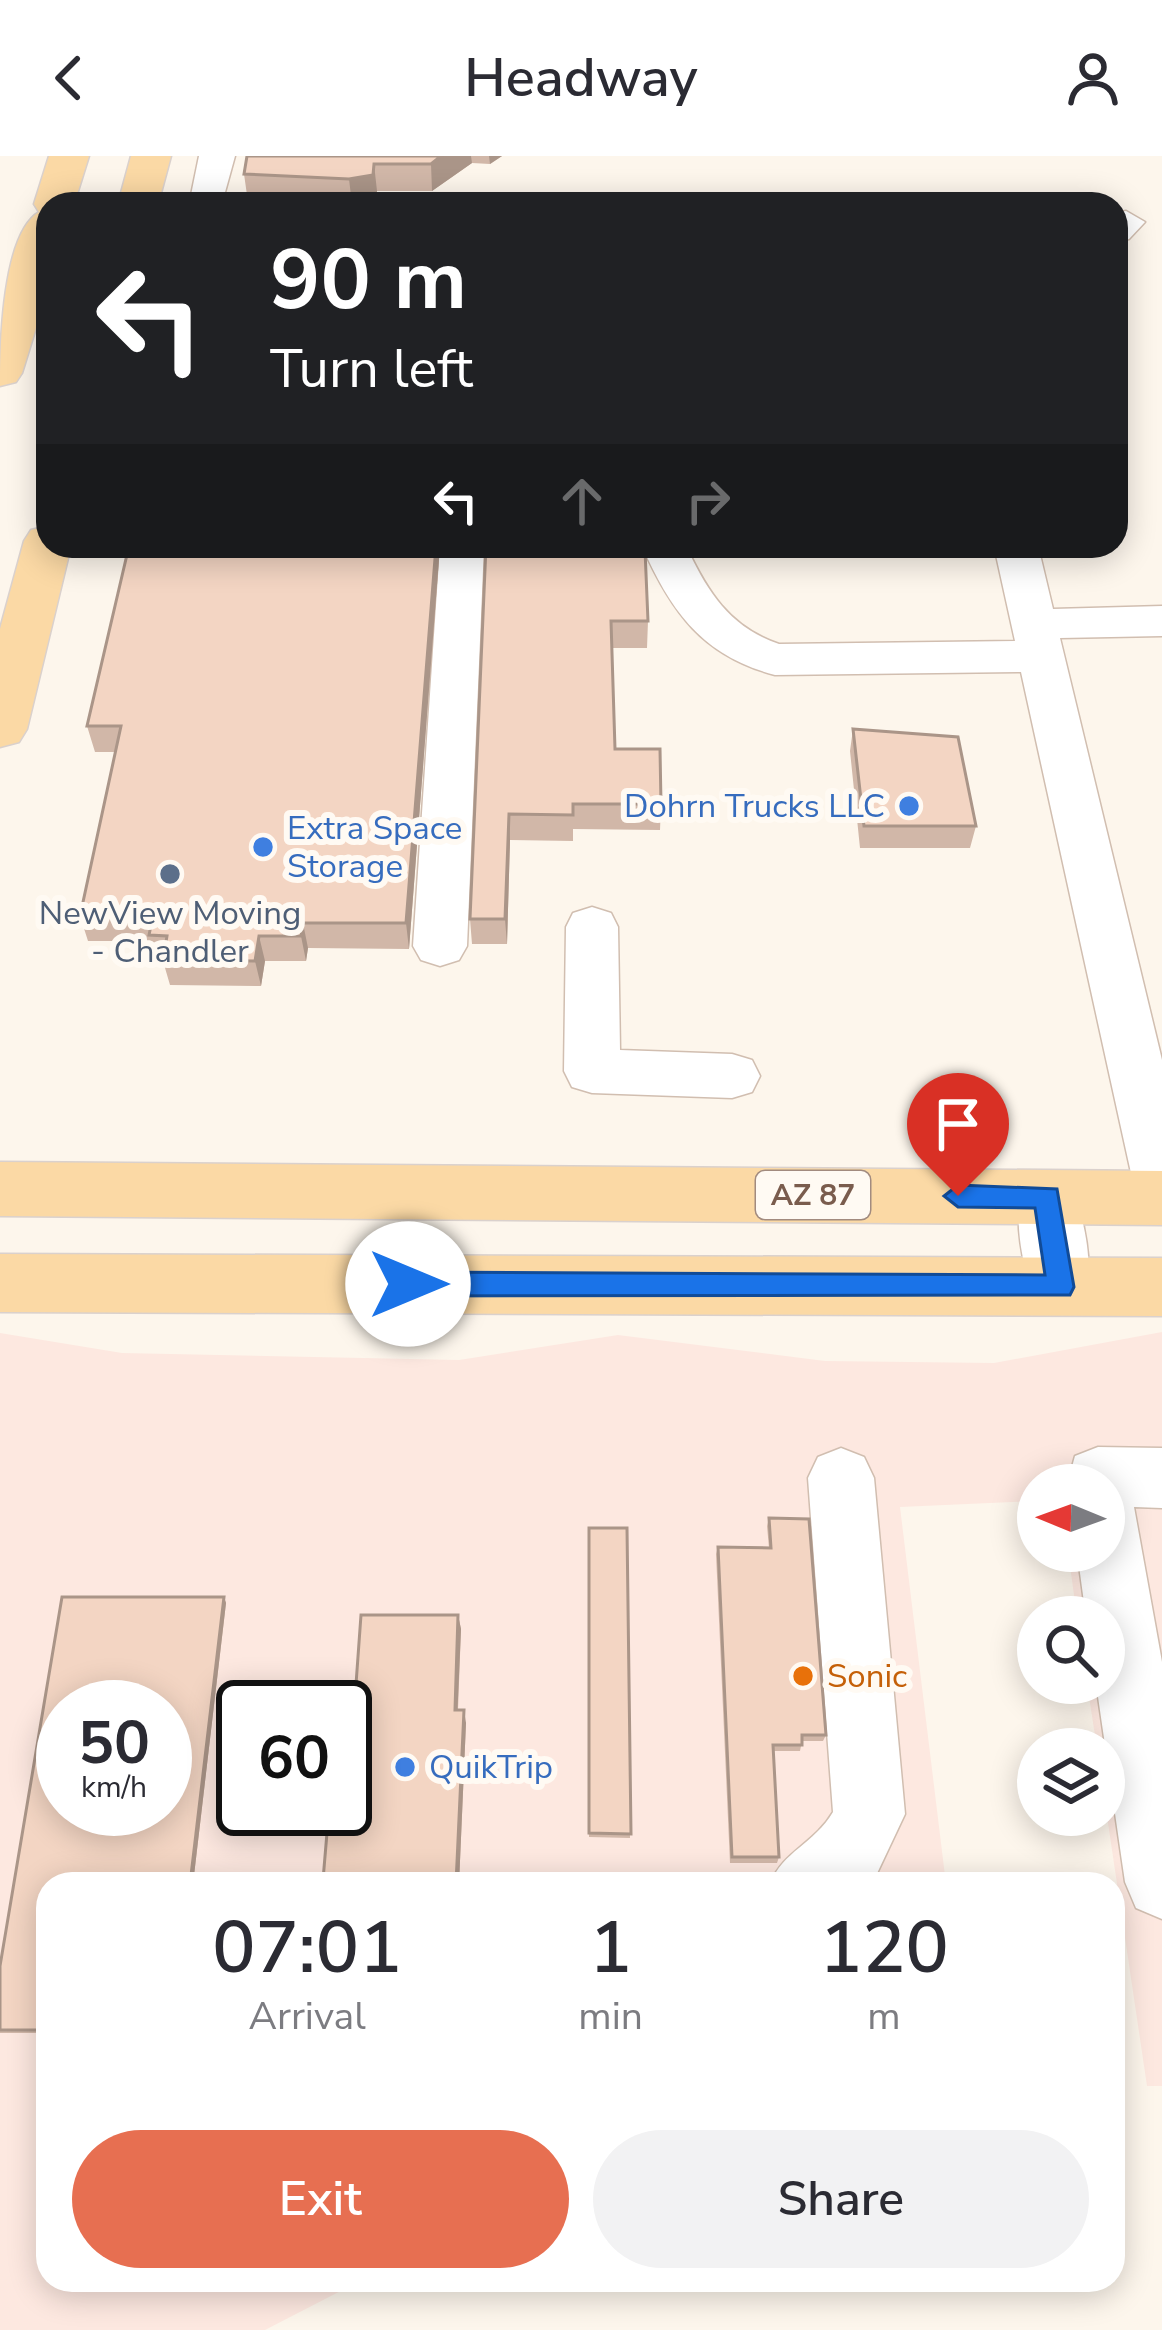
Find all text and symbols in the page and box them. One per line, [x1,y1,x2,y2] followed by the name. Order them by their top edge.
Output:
[464,41,698,115] text: Headway
[36,45,102,111] icon: back
[1060,45,1126,111] icon: person
[270,223,467,338] text: 90 m
[72,240,228,396] icon: left
[270,332,473,406] text: Turn left
[423,468,489,534] icon: left
[549,468,615,534] icon: ahead
[675,468,741,534] icon: right
[624,784,885,829] place label: Dohrn Trucks LLC
[896,793,922,819] marker: Dohrn Trucks LLC
[287,806,462,889] place label: Extra Space Storage
[250,834,276,860] marker: Extra Space Storage
[157,861,183,887] marker: NewView Moving - Chandler
[39,891,301,974] place label: NewView Moving - Chandler
[907,1073,1009,1196] pin
[925,1091,991,1157] icon: arrive
[756,1171,870,1219] road number: AZ 87
[345,1221,471,1347] position arrow
[1017,1464,1125,1572] north arrow
[1017,1464,1125,1836] map controls
[1017,1596,1125,1704] button: search
[827,1654,907,1699] place label: Sonic
[790,1663,816,1689] marker: Sonic
[216,1680,372,1836] speed limit sign: 60
[78,1702,150,1784] text: 50
[1017,1728,1125,1836] button: layers
[429,1745,553,1790] place label: QuikTrip
[392,1754,418,1780] marker: QuikTrip
[81,1767,147,1808] text: km/h
[212,1899,402,1997] text: 07:01
[589,1899,632,1997] text: 1
[819,1899,949,1997] text: 120
[249,1990,366,2043] text: Arrival
[578,1990,643,2043] text: min
[867,1990,901,2043] text: m
[72,2130,569,2268] button: Exit
[593,2130,1089,2268] button: Share

